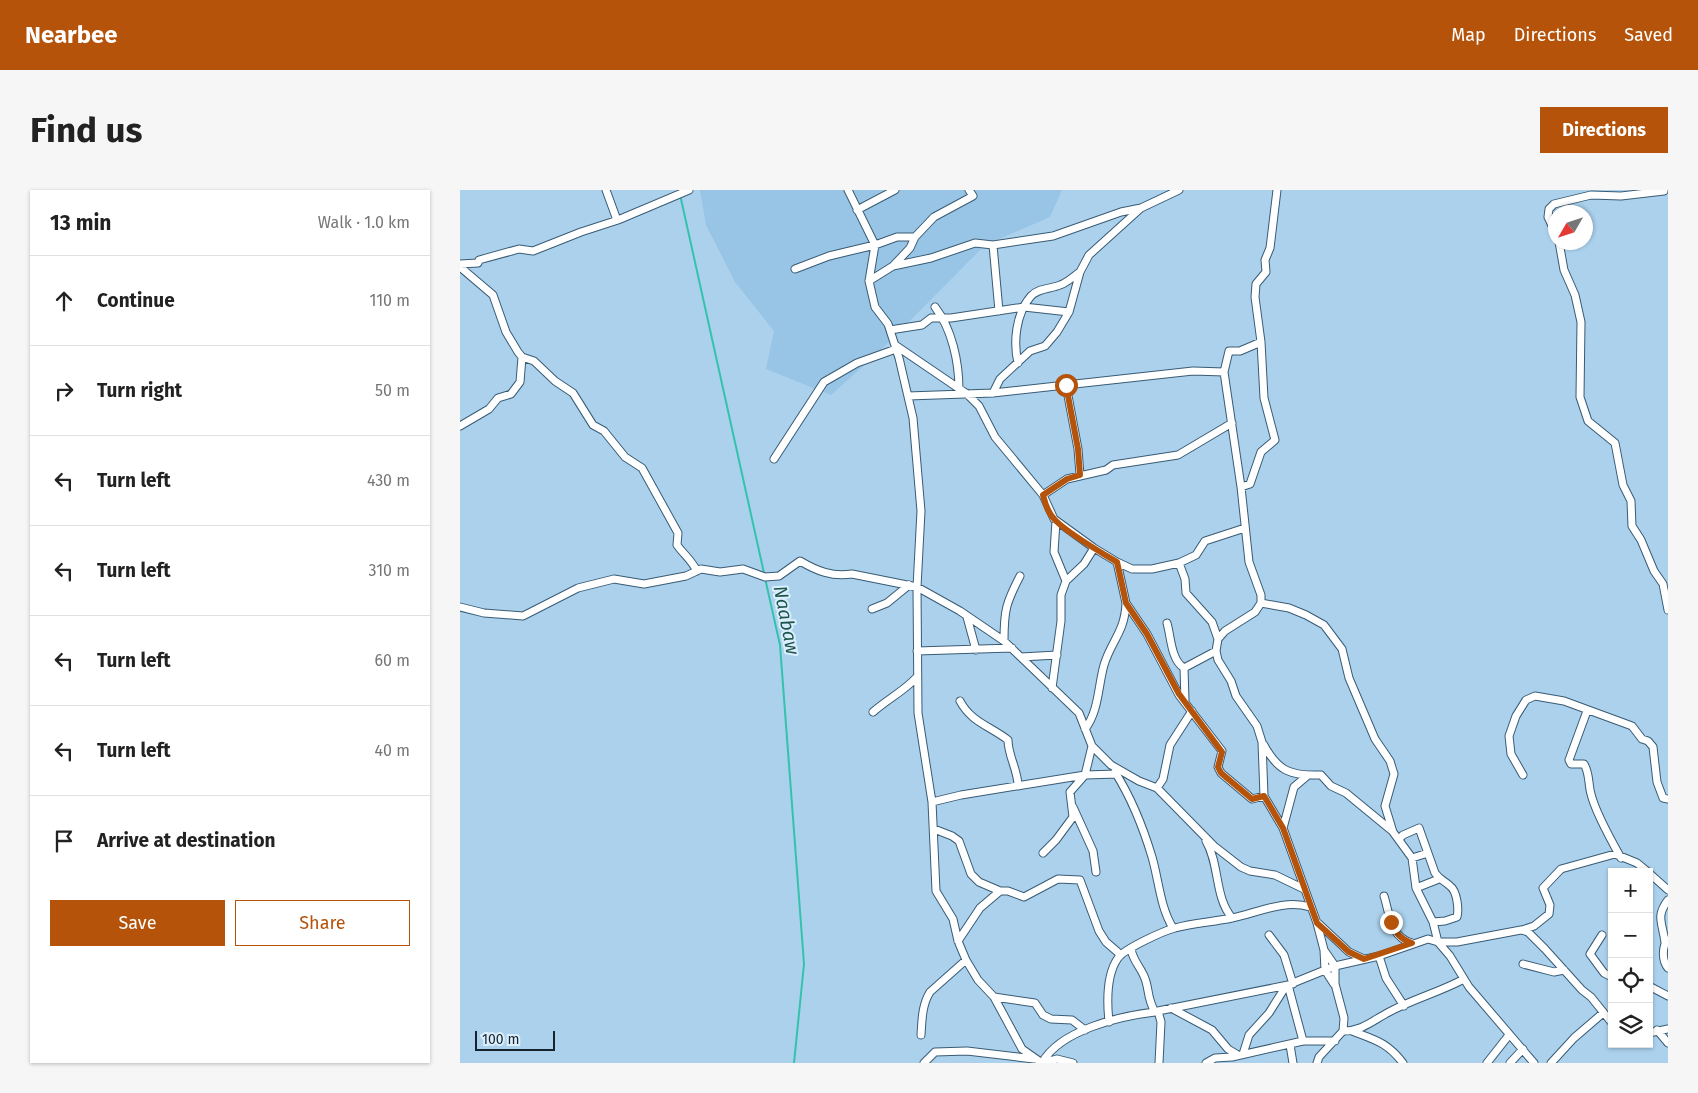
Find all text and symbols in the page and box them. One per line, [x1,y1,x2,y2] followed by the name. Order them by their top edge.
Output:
[25,21,118,49] text: Nearbee
[1451,24,1486,46] text: Map
[1514,24,1596,46] text: Directions
[1624,24,1673,46] text: Saved
[1540,107,1668,153] button: Directions
[30,109,142,151] text: Find us
[1548,205,1593,250] north arrow
[50,210,111,236] text: 13 min
[318,213,410,232] text: Walk · 1.0 km
[50,287,78,315] icon: ahead
[97,289,175,312] text: Continue
[369,291,410,310] text: 110 m
[1055,374,1078,397] route start
[50,377,78,405] icon: right
[97,379,182,402] text: Turn right
[375,381,410,400] text: 50 m
[50,467,78,495] icon: left
[97,469,171,492] text: Turn left
[367,471,410,490] text: 430 m
[50,557,78,585] icon: left
[97,559,171,582] text: Turn left
[369,561,410,580] text: 310 m
[769,584,805,657] water label: Naabaw
[50,647,78,675] icon: left
[97,649,171,672] text: Turn left
[375,651,410,670] text: 60 m
[50,737,78,765] icon: left
[97,739,171,762] text: Turn left
[375,741,410,760] text: 40 m
[50,827,78,855] icon: arrive
[97,829,276,852] text: Arrive at destination
[1608,868,1653,1048] map controls
[1608,868,1653,913] button: +
[50,900,225,946] button: Save
[235,900,410,946] button: Share
[1380,911,1403,934] route end
[1608,913,1653,958] button: −
[1608,958,1653,1003] button: locate
[1608,1003,1653,1048] button: layers
[475,1028,555,1051] scale bar
[482,1031,519,1048] text: 100 m

